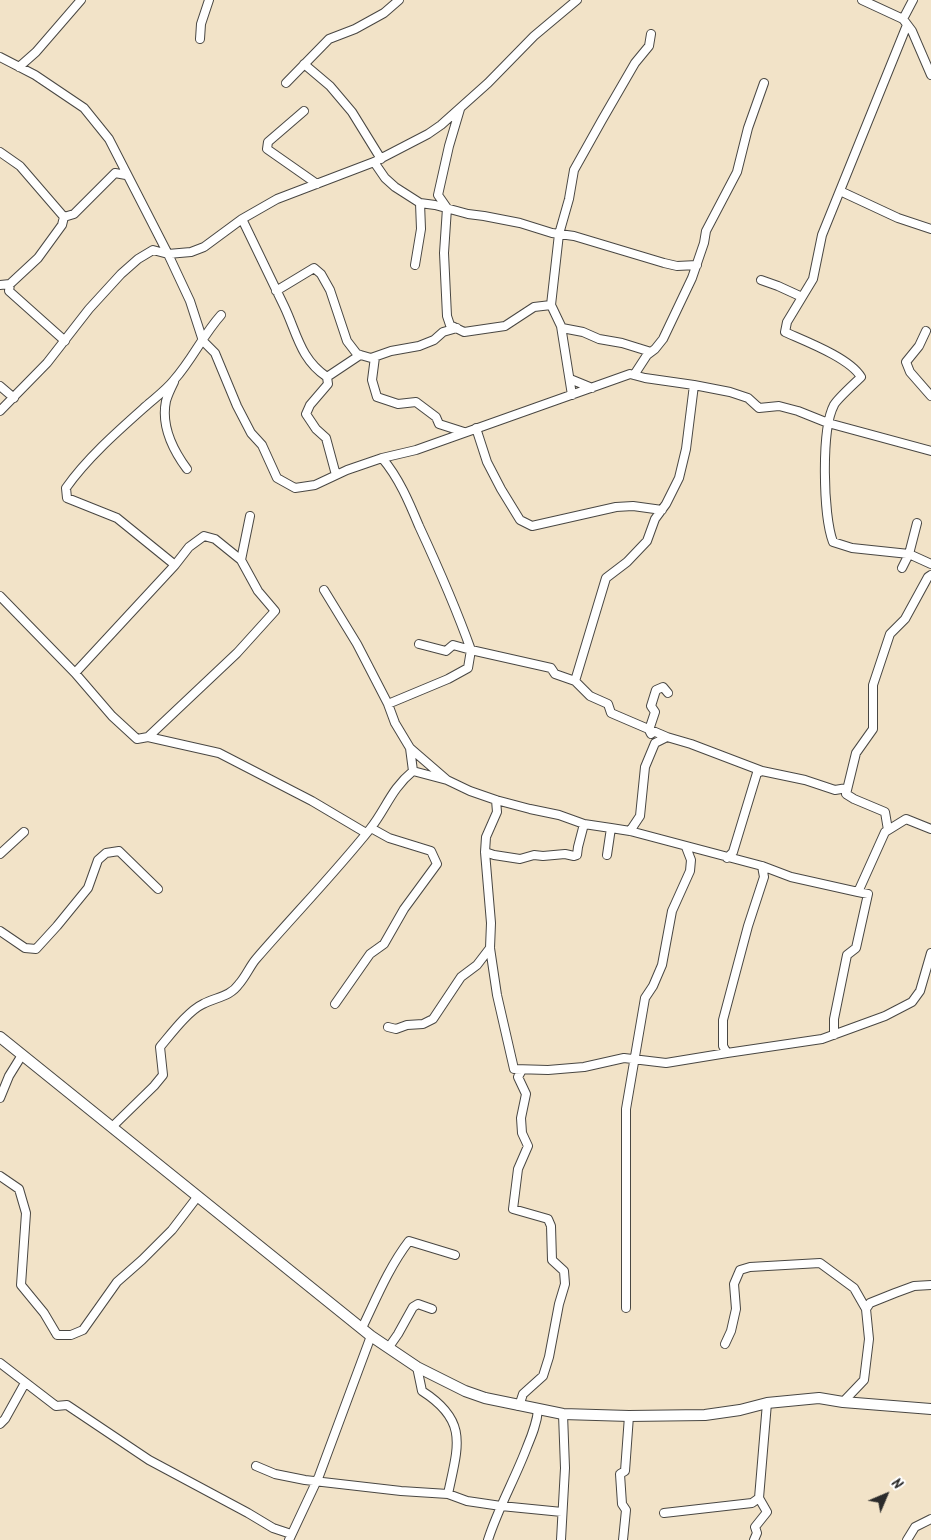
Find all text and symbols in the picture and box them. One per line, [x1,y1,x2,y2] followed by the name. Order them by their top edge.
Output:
[861,1470,911,1520] north arrow
[886,1473,908,1495] text: N

